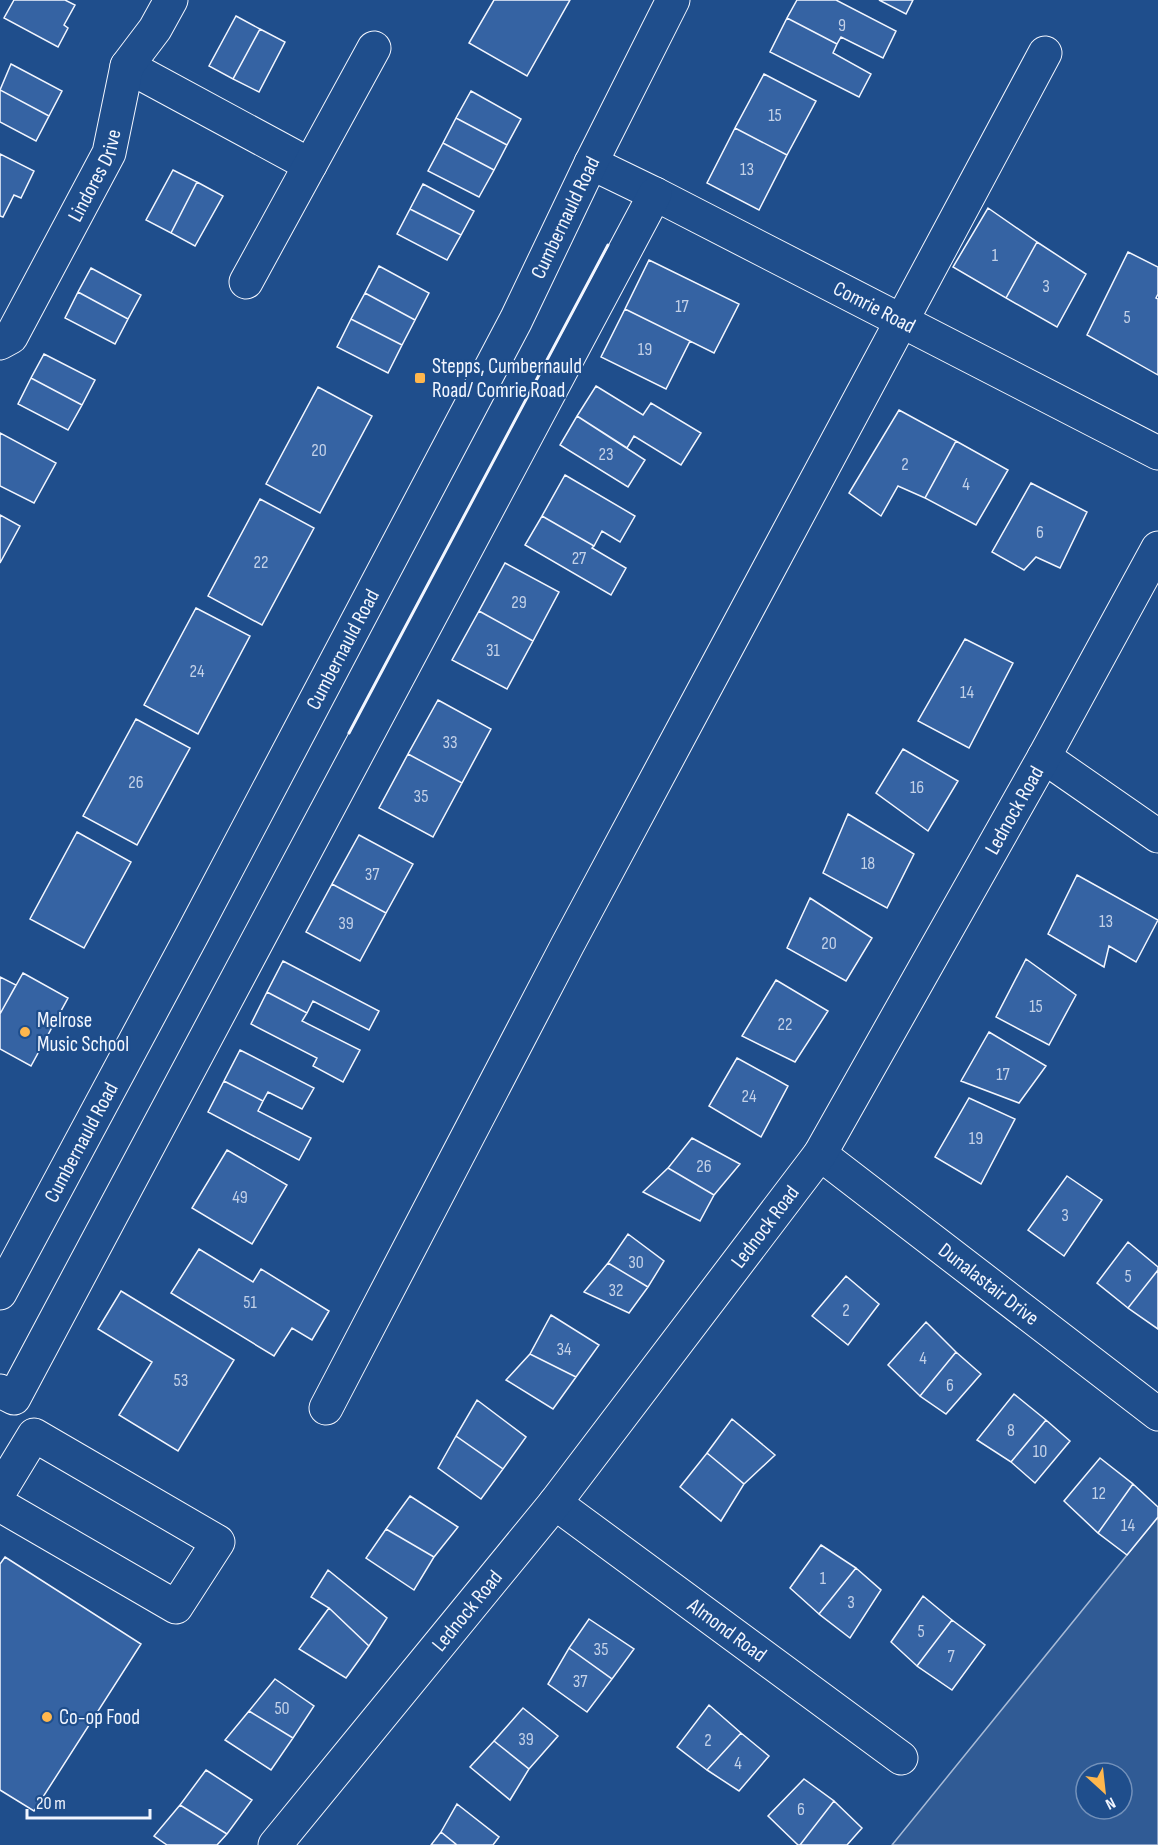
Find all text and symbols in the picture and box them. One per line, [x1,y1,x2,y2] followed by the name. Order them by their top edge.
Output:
[838,15,846,36] house number: 9
[768,105,782,126] house number: 15
[62,127,126,226] street label: Lindores Drive
[525,152,605,283] street label: Cumbernauld Road
[740,159,754,180] house number: 13
[992,245,999,266] house number: 1
[829,276,920,338] street label: Comrie Road
[1042,276,1050,297] house number: 3
[675,296,690,317] house number: 17
[1123,307,1131,328] house number: 5
[638,339,652,360] house number: 19
[432,354,582,403] place label: Stepps, Cumbernauld Road/ Comrie Road
[413,371,427,385] marker: Stepps, Cumbernauld Road/ Comrie Road
[311,440,327,461] house number: 20
[599,444,614,465] house number: 23
[901,454,909,475] house number: 2
[962,474,970,495] house number: 4
[1036,522,1044,543] house number: 6
[572,548,587,569] house number: 27
[254,552,268,573] house number: 22
[301,585,384,714] street label: Cumbernauld Road
[511,592,527,613] house number: 29
[486,640,501,661] house number: 31
[190,661,205,682] house number: 24
[960,682,974,703] house number: 14
[442,732,458,753] house number: 33
[979,762,1049,859] street label: Lednock Road
[128,772,144,793] house number: 26
[910,777,924,798] house number: 16
[414,786,428,807] house number: 35
[861,853,875,874] house number: 18
[365,864,380,885] house number: 37
[1099,911,1113,932] house number: 13
[338,913,354,934] house number: 39
[821,933,837,954] house number: 20
[1029,996,1043,1017] house number: 15
[37,1008,129,1057] place label: Melrose Music School
[778,1014,792,1035] house number: 22
[18,1025,32,1039] marker: Melrose Music School
[996,1064,1011,1085] house number: 17
[38,1078,123,1207] street label: Cumbernauld Road
[742,1086,757,1107] house number: 24
[969,1128,983,1149] house number: 19
[696,1156,712,1177] house number: 26
[725,1180,804,1273] street label: Lednock Road
[232,1187,248,1208] house number: 49
[1061,1205,1069,1226] house number: 3
[934,1237,1044,1330] street label: Dunalastair Drive
[628,1252,644,1273] house number: 30
[1124,1266,1132,1287] house number: 5
[609,1280,623,1301] house number: 32
[243,1292,257,1313] house number: 51
[842,1300,850,1321] house number: 2
[556,1339,572,1360] house number: 34
[919,1348,927,1369] house number: 4
[174,1370,188,1391] house number: 53
[946,1375,954,1396] house number: 6
[1007,1420,1015,1441] house number: 8
[1033,1441,1047,1462] house number: 10
[1092,1483,1106,1504] house number: 12
[1121,1515,1135,1536] house number: 14
[426,1565,507,1656] street label: Lednock Road
[820,1568,827,1589] house number: 1
[682,1592,772,1667] street label: Almond Road
[847,1592,855,1613] house number: 3
[917,1621,925,1642] house number: 5
[594,1639,608,1660] house number: 35
[947,1646,955,1667] house number: 7
[573,1671,588,1692] house number: 37
[274,1698,290,1719] house number: 50
[59,1705,140,1730] place label: Co-op Food
[40,1710,54,1724] marker: Co-op Food
[518,1729,534,1750] house number: 39
[704,1730,712,1751] house number: 2
[734,1753,742,1774] house number: 4
[1074,1761,1134,1821] north arrow
[27,1782,150,1820] scale bar
[36,1793,66,1814] text: 20 m
[1102,1793,1118,1813] text: N
[797,1799,805,1820] house number: 6

